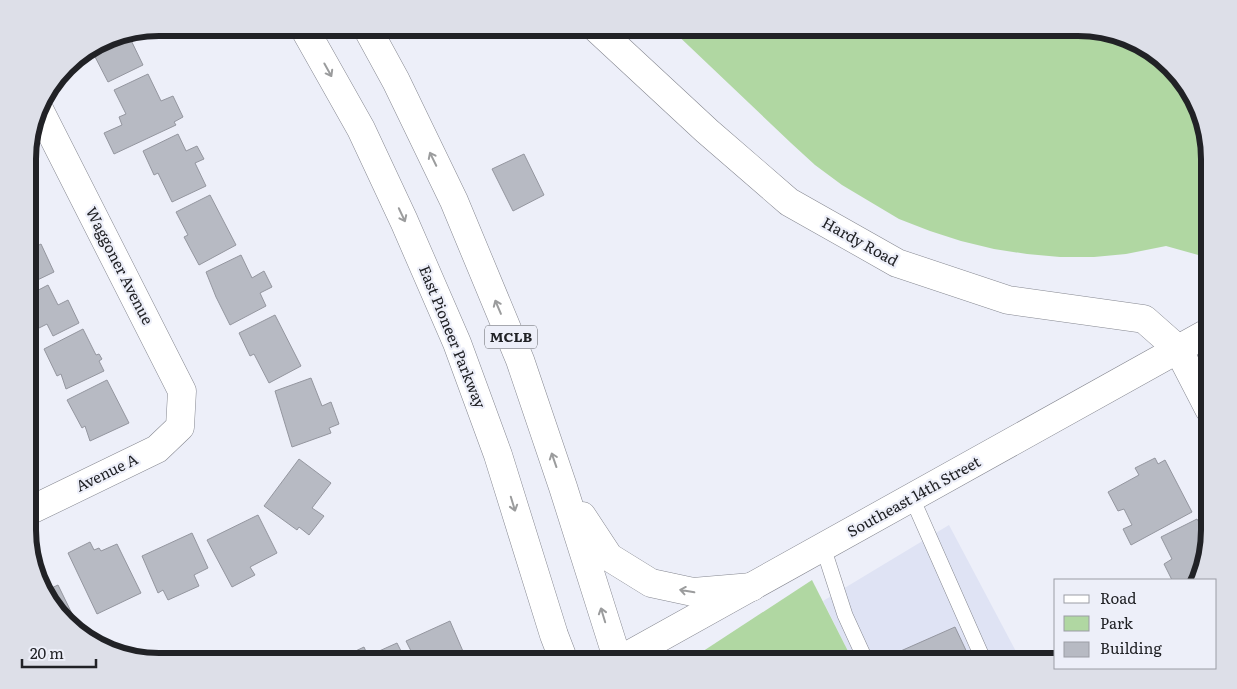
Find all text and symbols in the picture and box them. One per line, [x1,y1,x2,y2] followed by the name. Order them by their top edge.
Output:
[323,63,333,78] one-way arrow
[428,151,438,166] one-way arrow
[81,202,160,328] street label: Waggoner Avenue
[397,207,407,222] one-way arrow
[818,210,903,271] street label: Hardy Road
[414,261,493,412] street label: East Pioneer Parkway
[493,300,502,315] one-way arrow
[485,326,537,348] road number: MCLB
[71,447,141,497] street label: Avenue A
[842,449,984,542] street label: Southeast 14th Street
[549,453,558,468] one-way arrow
[508,495,518,511] one-way arrow
[1054,579,1217,669] legend
[679,585,695,595] one-way arrow
[1100,586,1136,609] text: Road
[598,607,608,623] one-way arrow
[1100,611,1134,634] text: Park
[22,636,96,668] scale bar
[1100,636,1162,659] text: Building
[30,641,64,664] text: 20 m

